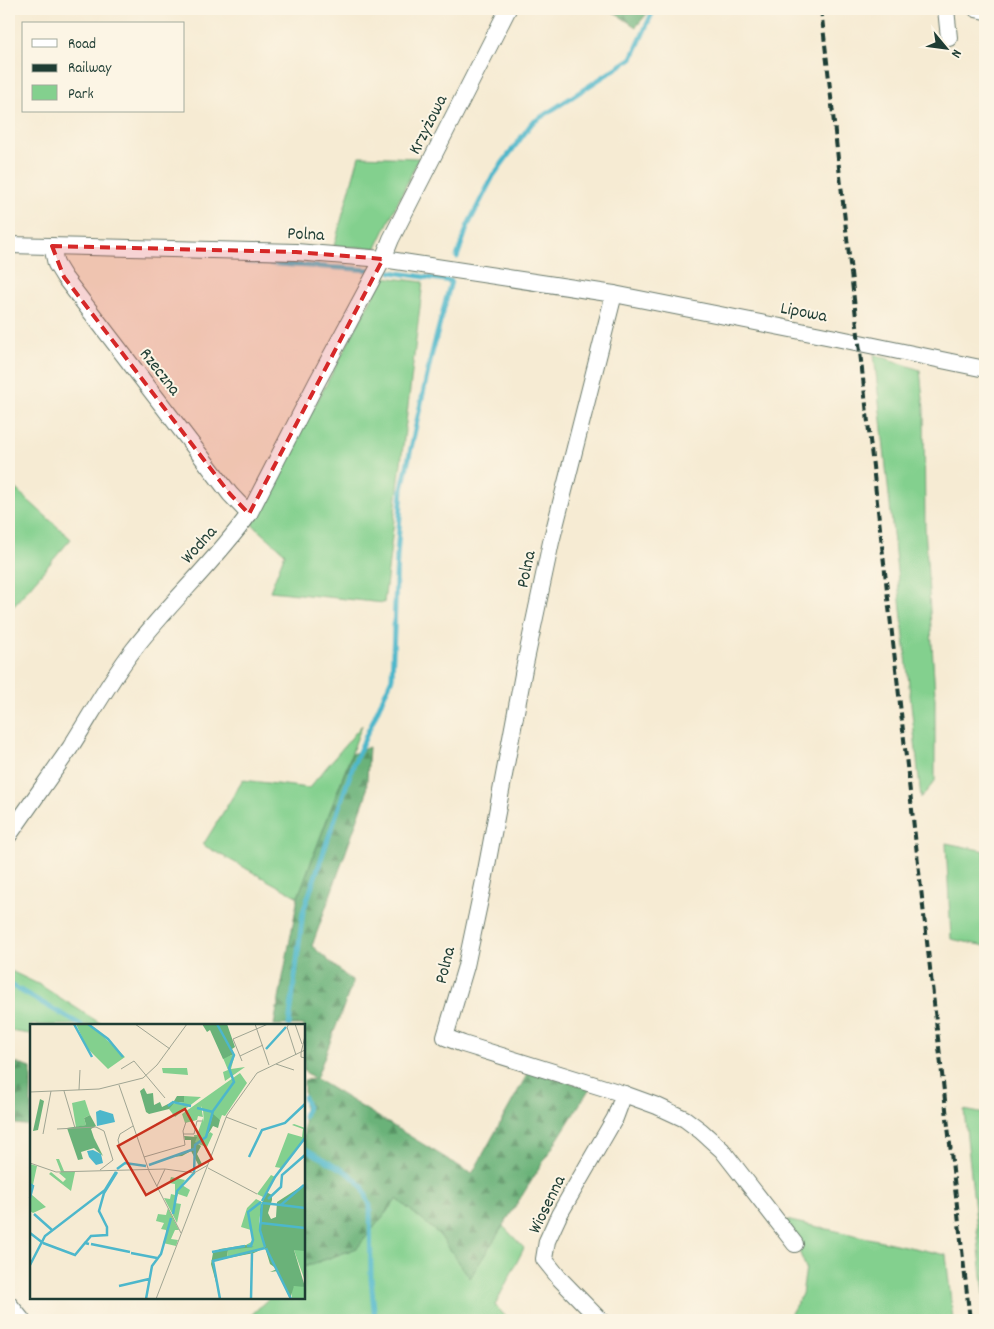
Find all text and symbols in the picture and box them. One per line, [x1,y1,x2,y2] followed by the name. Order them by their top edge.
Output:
[22,22,185,112] legend
[922,22,972,72] north arrow
[68,34,96,56] text: Road
[945,45,966,61] text: N
[68,58,112,80] text: Railway
[68,84,94,106] text: Park
[404,90,455,159] street label: Krzyżowa
[287,222,326,249] street label: Polna
[778,297,830,330] street label: Lipowa
[132,343,186,402] street label: Rzeczna
[176,521,224,570] street label: Wodna
[511,548,544,590] street label: Polna
[430,944,463,987] street label: Polna
[30,1024,305,1299] inset map
[523,1171,573,1239] street label: Wiosenna

